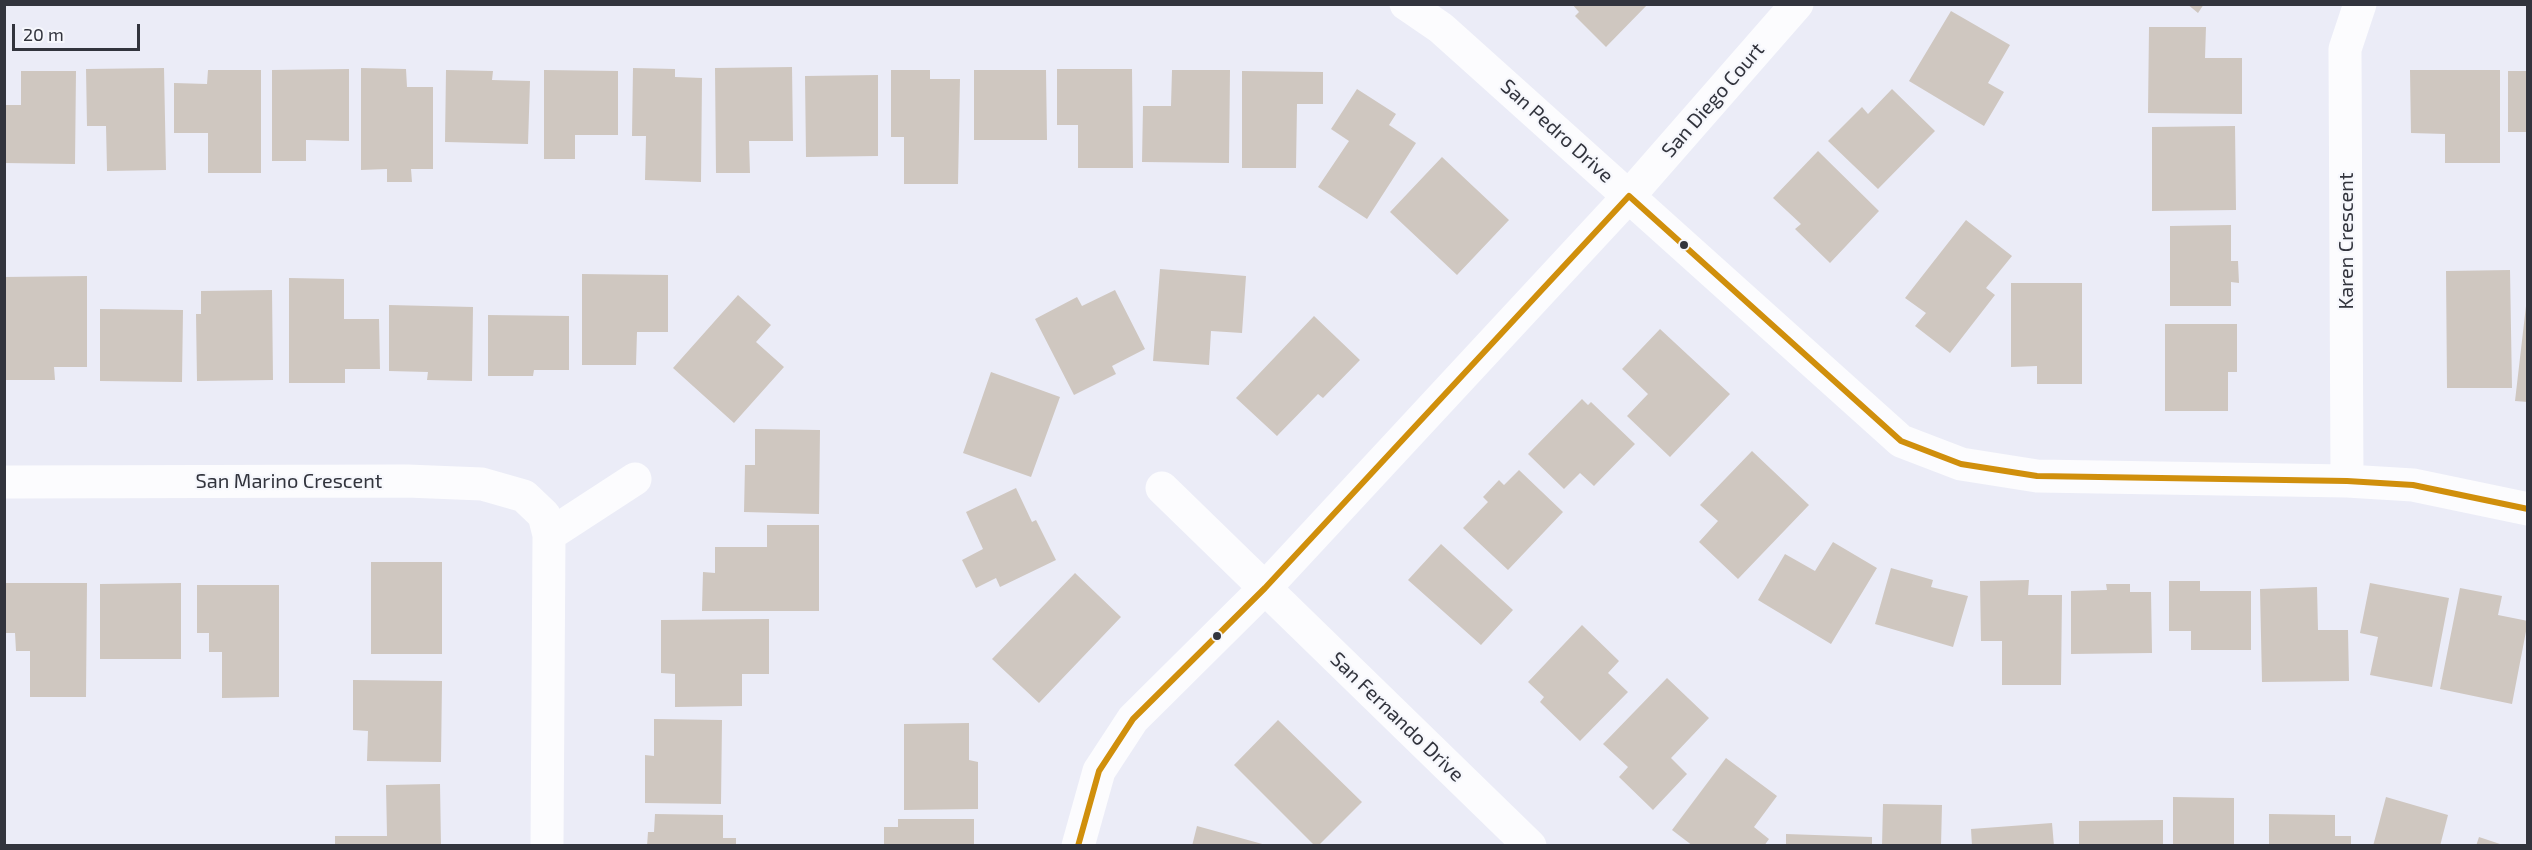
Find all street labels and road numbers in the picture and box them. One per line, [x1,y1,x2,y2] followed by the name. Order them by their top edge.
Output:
[1657,38,1769,162] street label: San Diego Court
[1496,74,1618,188] street label: San Pedro Drive
[2334,172,2358,310] street label: Karen Crescent
[196,469,382,493] street label: San Marino Crescent
[1325,647,1469,787] street label: San Fernando Drive

